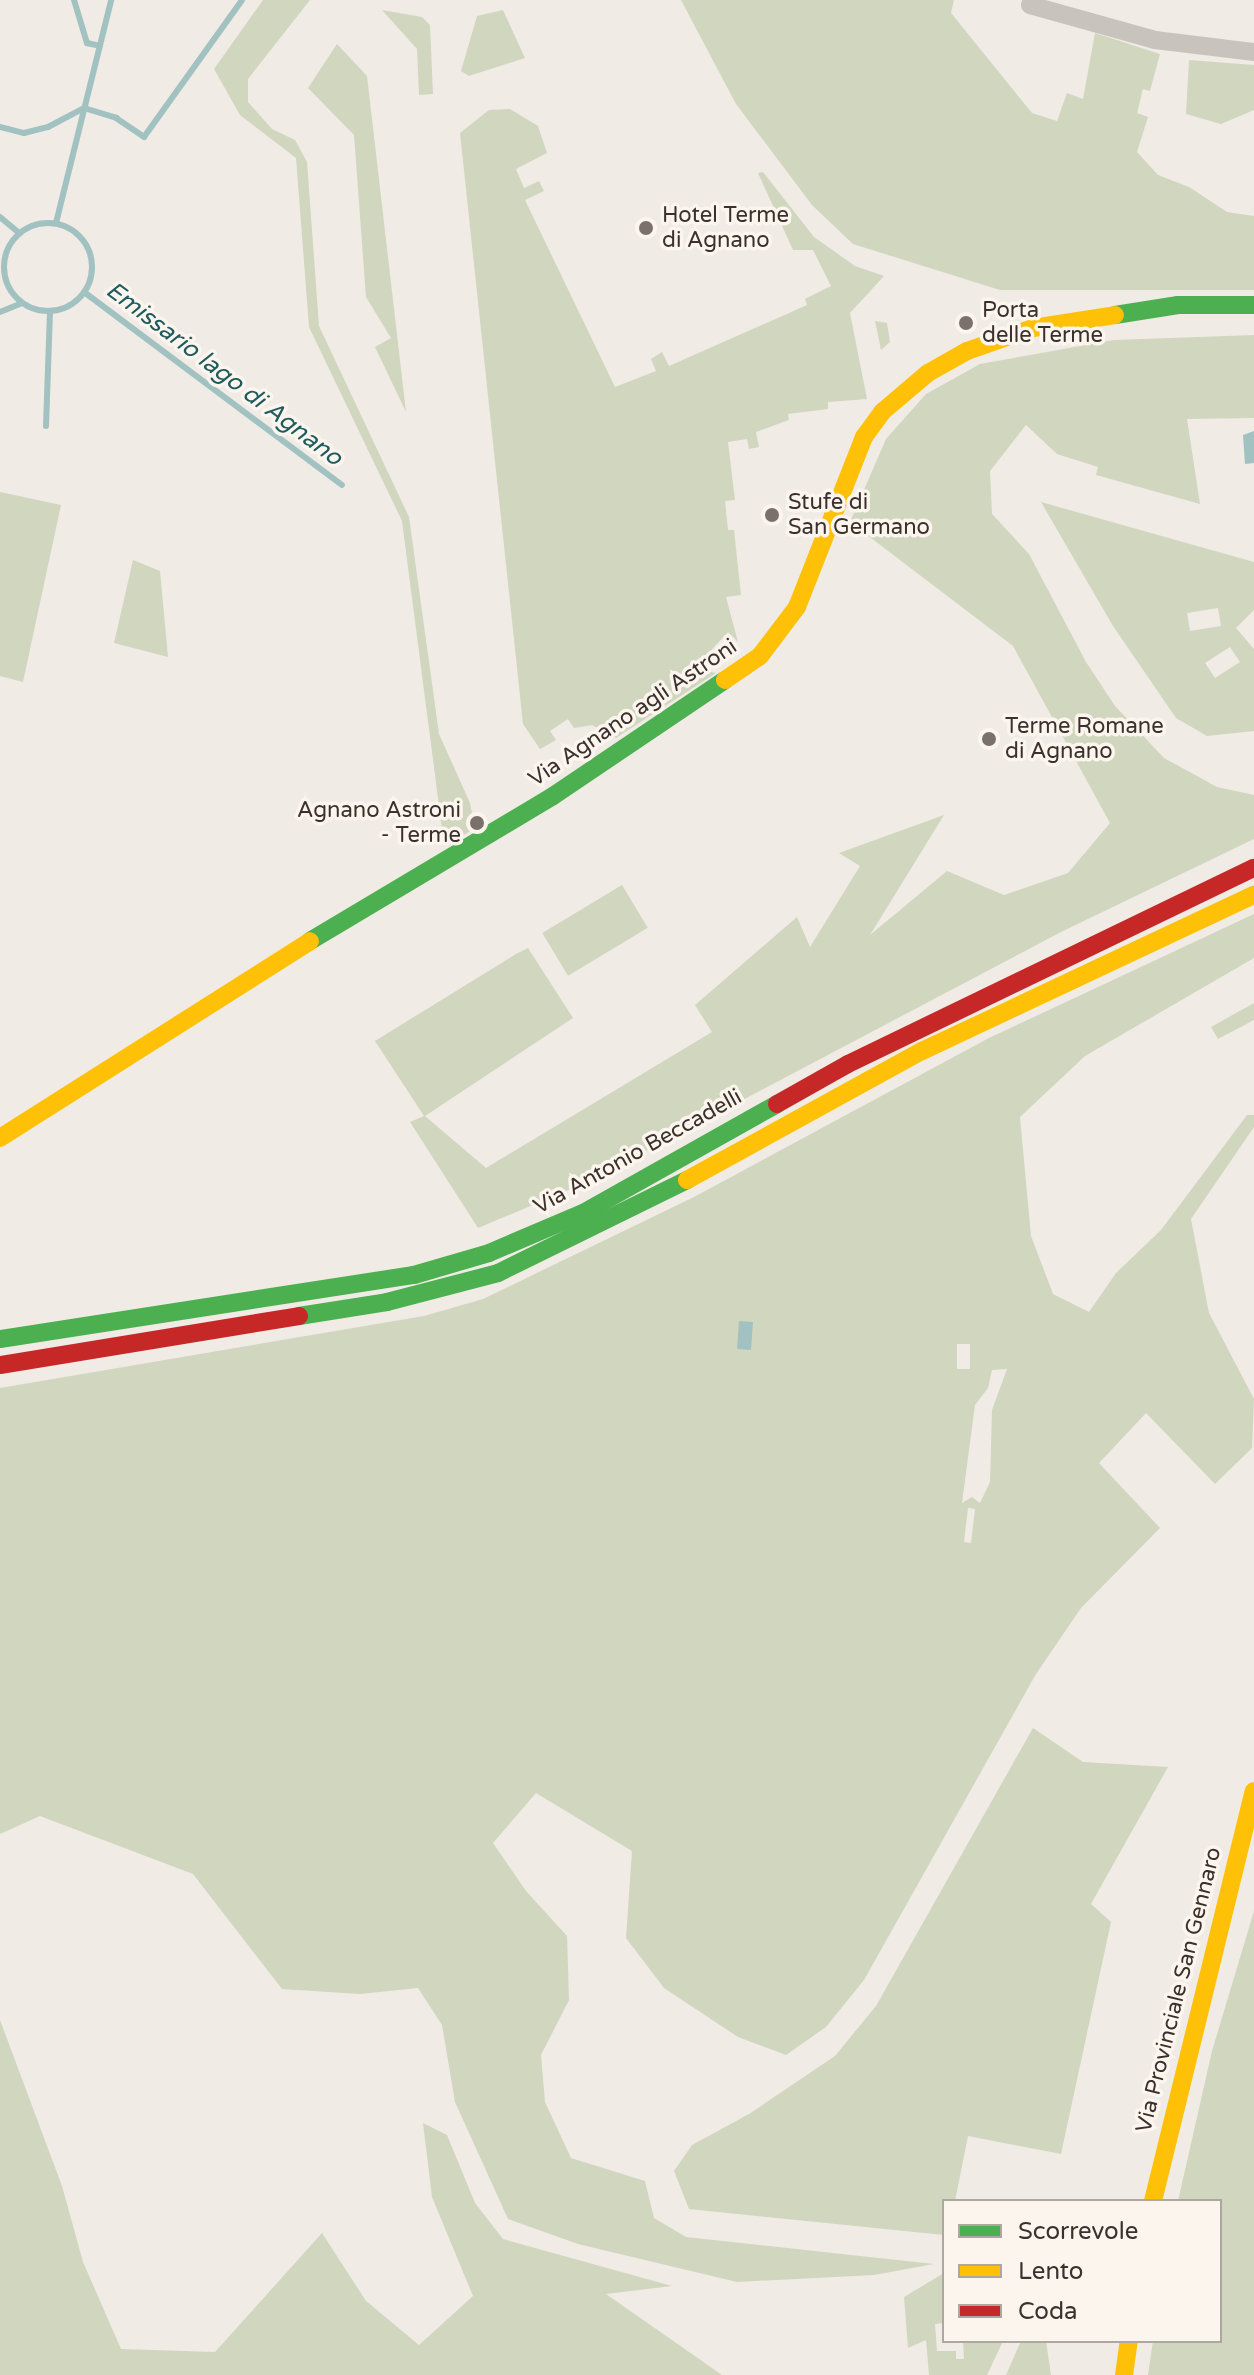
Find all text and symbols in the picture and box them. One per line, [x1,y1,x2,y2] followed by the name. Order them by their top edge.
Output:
[662,202,789,254] place label: Hotel Terme di Agnano
[637,219,655,237] marker: Hotel Terme di Agnano
[100,276,348,472] water label: Emissario lago di Agnano
[982,297,1103,348] place label: Porta delle Terme
[957,314,975,332] marker: Porta delle Terme
[788,489,930,540] place label: Stufe di San Germano
[763,506,781,524] marker: Stufe di San Germano
[524,633,742,793] street label: Via Agnano agli Astroni
[1005,713,1164,764] place label: Terme Romane di Agnano
[980,730,998,748] marker: Terme Romane di Agnano
[297,797,461,848] place label: Agnano Astroni - Terme
[468,814,486,832] marker: Agnano Astroni - Terme
[529,1084,747,1220] street label: Via Antonio Beccadelli
[1131,1845,1227,2135] street label: Via Provinciale San Gennaro
[942,2199,1222,2343] legend
[1018,2217,1138,2246] text: Scorrevole
[1018,2257,1083,2286] text: Lento
[1018,2297,1078,2326] text: Coda

